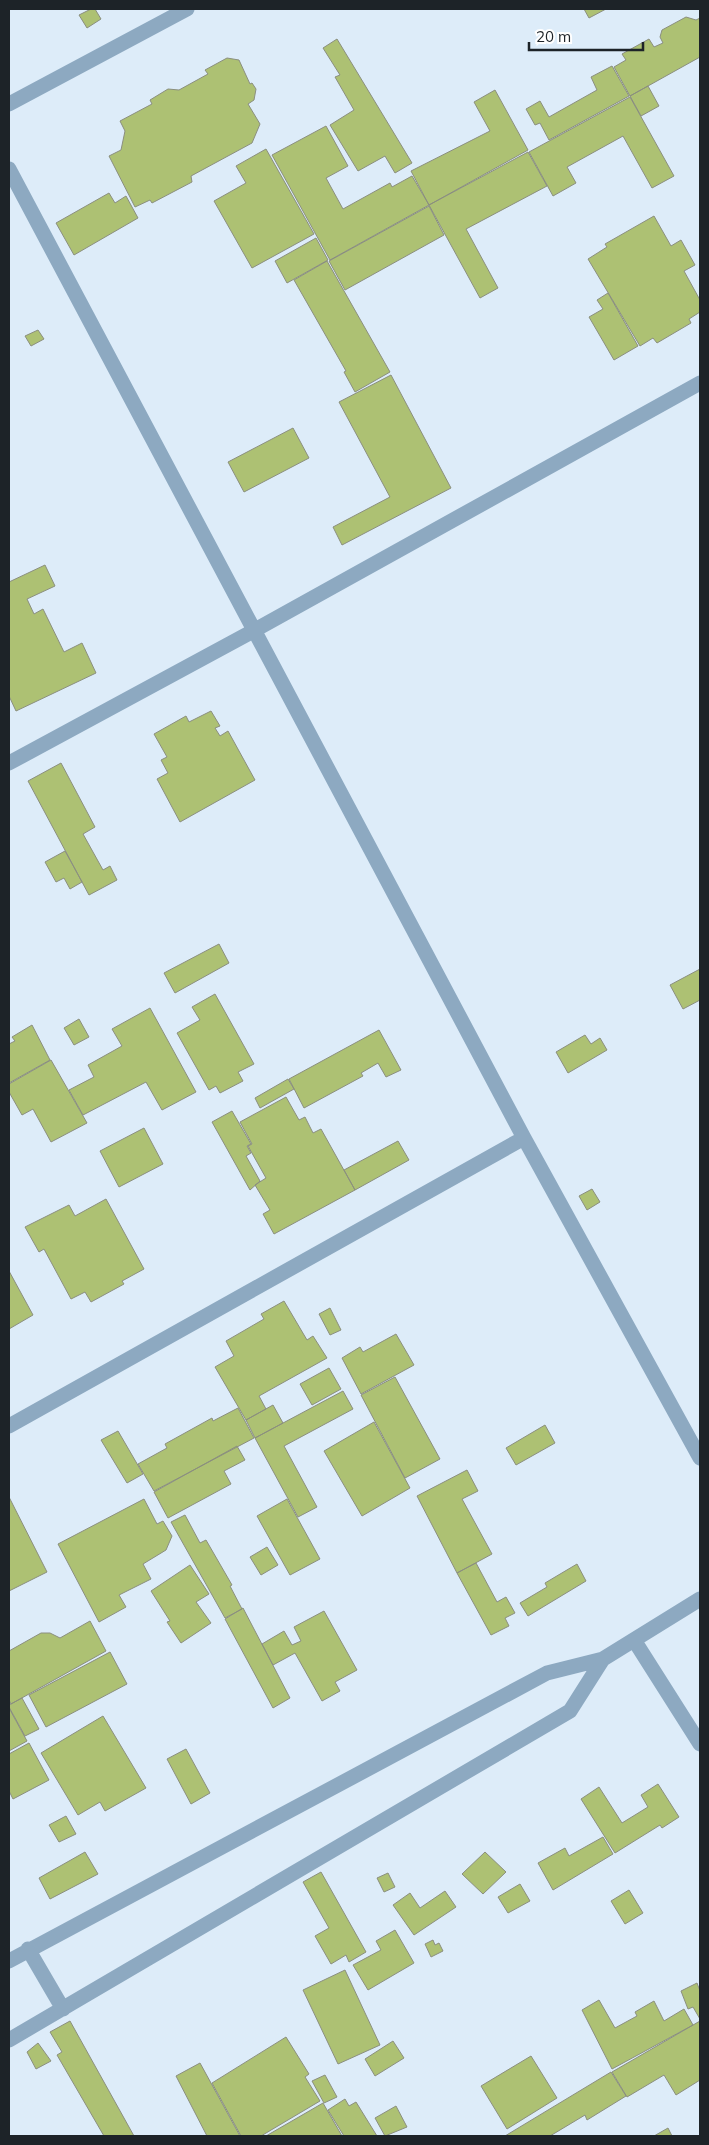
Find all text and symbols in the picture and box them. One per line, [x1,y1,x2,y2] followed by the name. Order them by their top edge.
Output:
[529,20,643,52] scale bar
[536,27,571,46] text: 20 m

